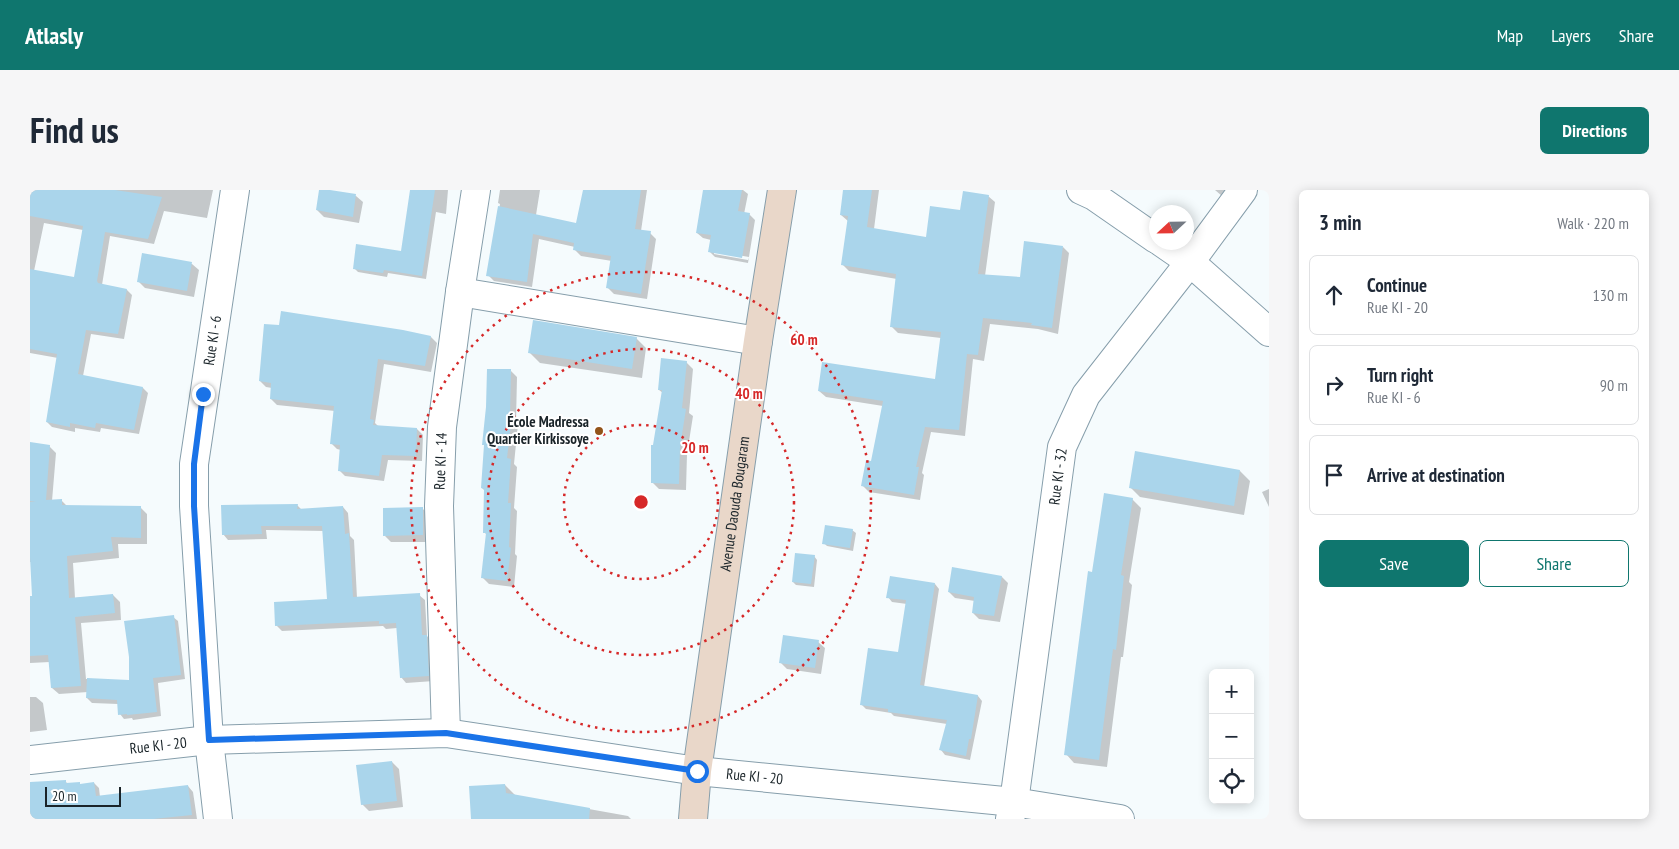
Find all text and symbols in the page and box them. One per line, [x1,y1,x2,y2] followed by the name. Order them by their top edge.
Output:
[25,20,83,51] text: Atlasly
[1497,24,1523,47] text: Map
[1551,24,1591,47] text: Layers
[1619,24,1654,47] text: Share
[30,107,119,153] text: Find us
[1540,107,1649,154] button: Directions
[1149,205,1194,250] north arrow
[1319,209,1361,236] text: 3 min
[1557,213,1629,233] text: Walk · 220 m
[1367,273,1427,297] text: Continue
[1320,281,1348,309] icon: ahead
[1593,285,1628,305] text: 130 m
[1367,297,1428,317] text: Rue KI - 20
[199,314,225,367] street label: Rue KI - 6
[790,330,818,349] text: 60 m
[1367,363,1433,387] text: Turn right
[1320,371,1348,399] icon: right
[1600,375,1628,395] text: 90 m
[192,383,215,406] route end
[735,384,763,403] text: 40 m
[1367,387,1421,407] text: Rue KI - 6
[487,412,589,448] place label: École Madressa Quartier Kirkissoye
[593,425,605,437] marker: École Madressa Quartier Kirkissoye
[430,432,451,490] street label: Rue KI - 14
[715,435,753,573] street label: Avenue Daouda Bougaram
[681,438,709,457] text: 20 m
[1044,447,1071,506] street label: Rue KI - 32
[1320,461,1348,489] icon: arrive
[1367,463,1505,487] text: Arrive at destination
[632,493,650,511] centre of rings
[1319,540,1469,587] button: Save
[1479,540,1629,587] button: Share
[1209,669,1254,804] map controls
[1209,669,1254,714] button: +
[1209,714,1254,759] button: −
[129,733,188,758] street label: Rue KI - 20
[1209,759,1254,804] button: locate
[686,760,709,783] route start
[725,764,784,788] street label: Rue KI - 20
[45,784,121,807] scale bar
[52,787,77,805] text: 20 m

